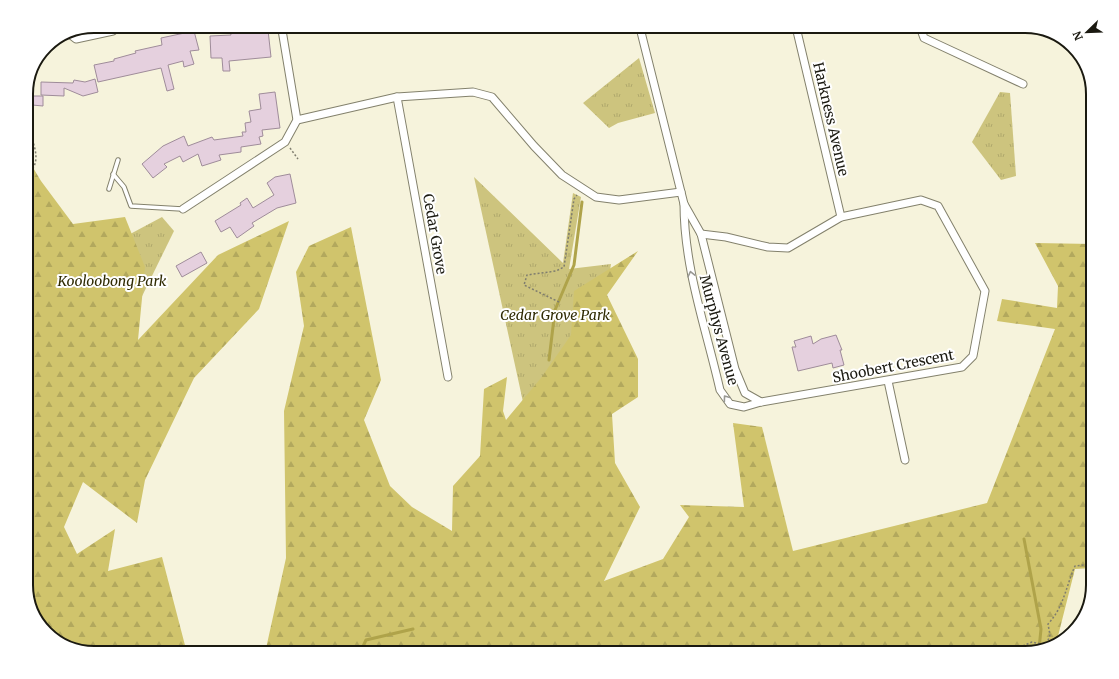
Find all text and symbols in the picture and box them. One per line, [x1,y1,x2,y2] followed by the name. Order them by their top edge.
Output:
[1067,12,1107,52] north arrow
[1070,29,1086,43] text: N
[809,60,853,178] street label: Harkness Avenue
[419,192,451,276] street label: Cedar Grove
[687,271,695,277] one-way arrow
[57,272,167,290] park label: Kooloobong Park
[696,273,742,387] street label: Murphys Avenue
[500,306,610,324] park label: Cedar Grove Park
[831,345,956,387] street label: Shoobert Crescent
[724,396,731,403] one-way arrow

